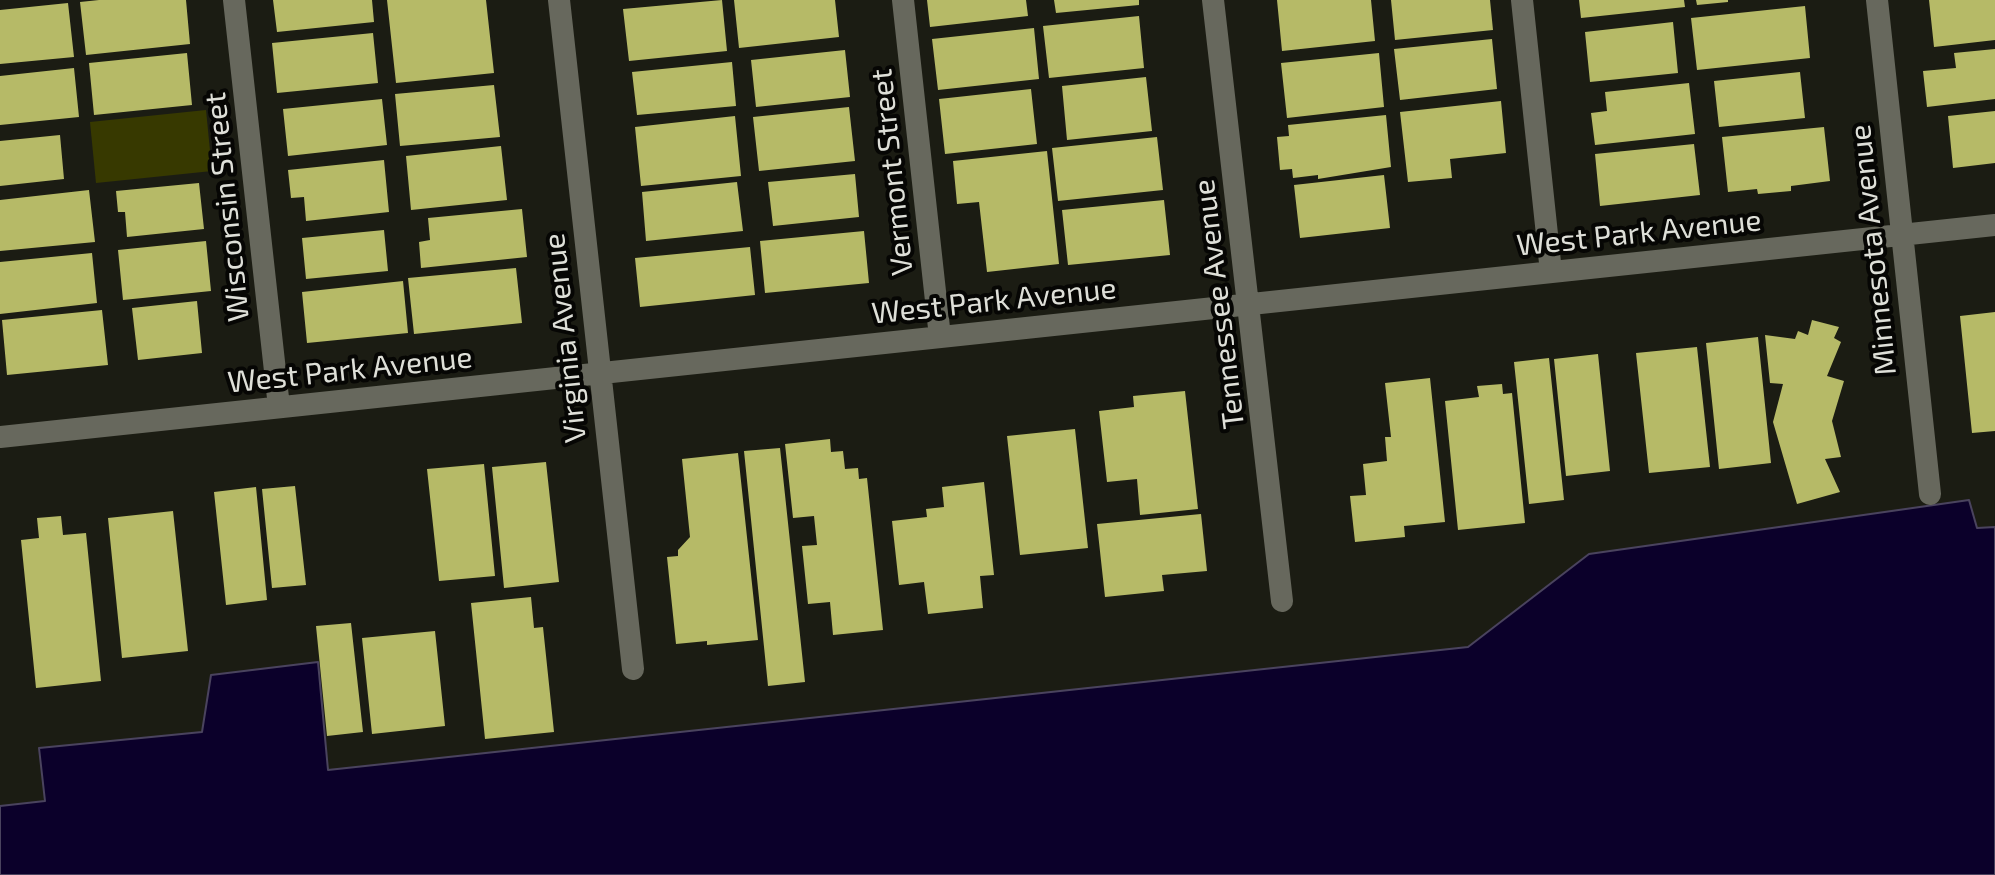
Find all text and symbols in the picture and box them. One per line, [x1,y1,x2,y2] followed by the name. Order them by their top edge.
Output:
[863,67,921,277] street label: Vermont Street
[197,91,257,323] street label: Wisconsin Street
[1842,123,1904,377] street label: Minnesota Avenue
[1186,177,1252,431] street label: Tennessee Avenue
[1515,202,1763,264] street label: West Park Avenue
[536,232,594,444] street label: Virginia Avenue
[870,270,1118,332] street label: West Park Avenue
[226,339,474,401] street label: West Park Avenue

